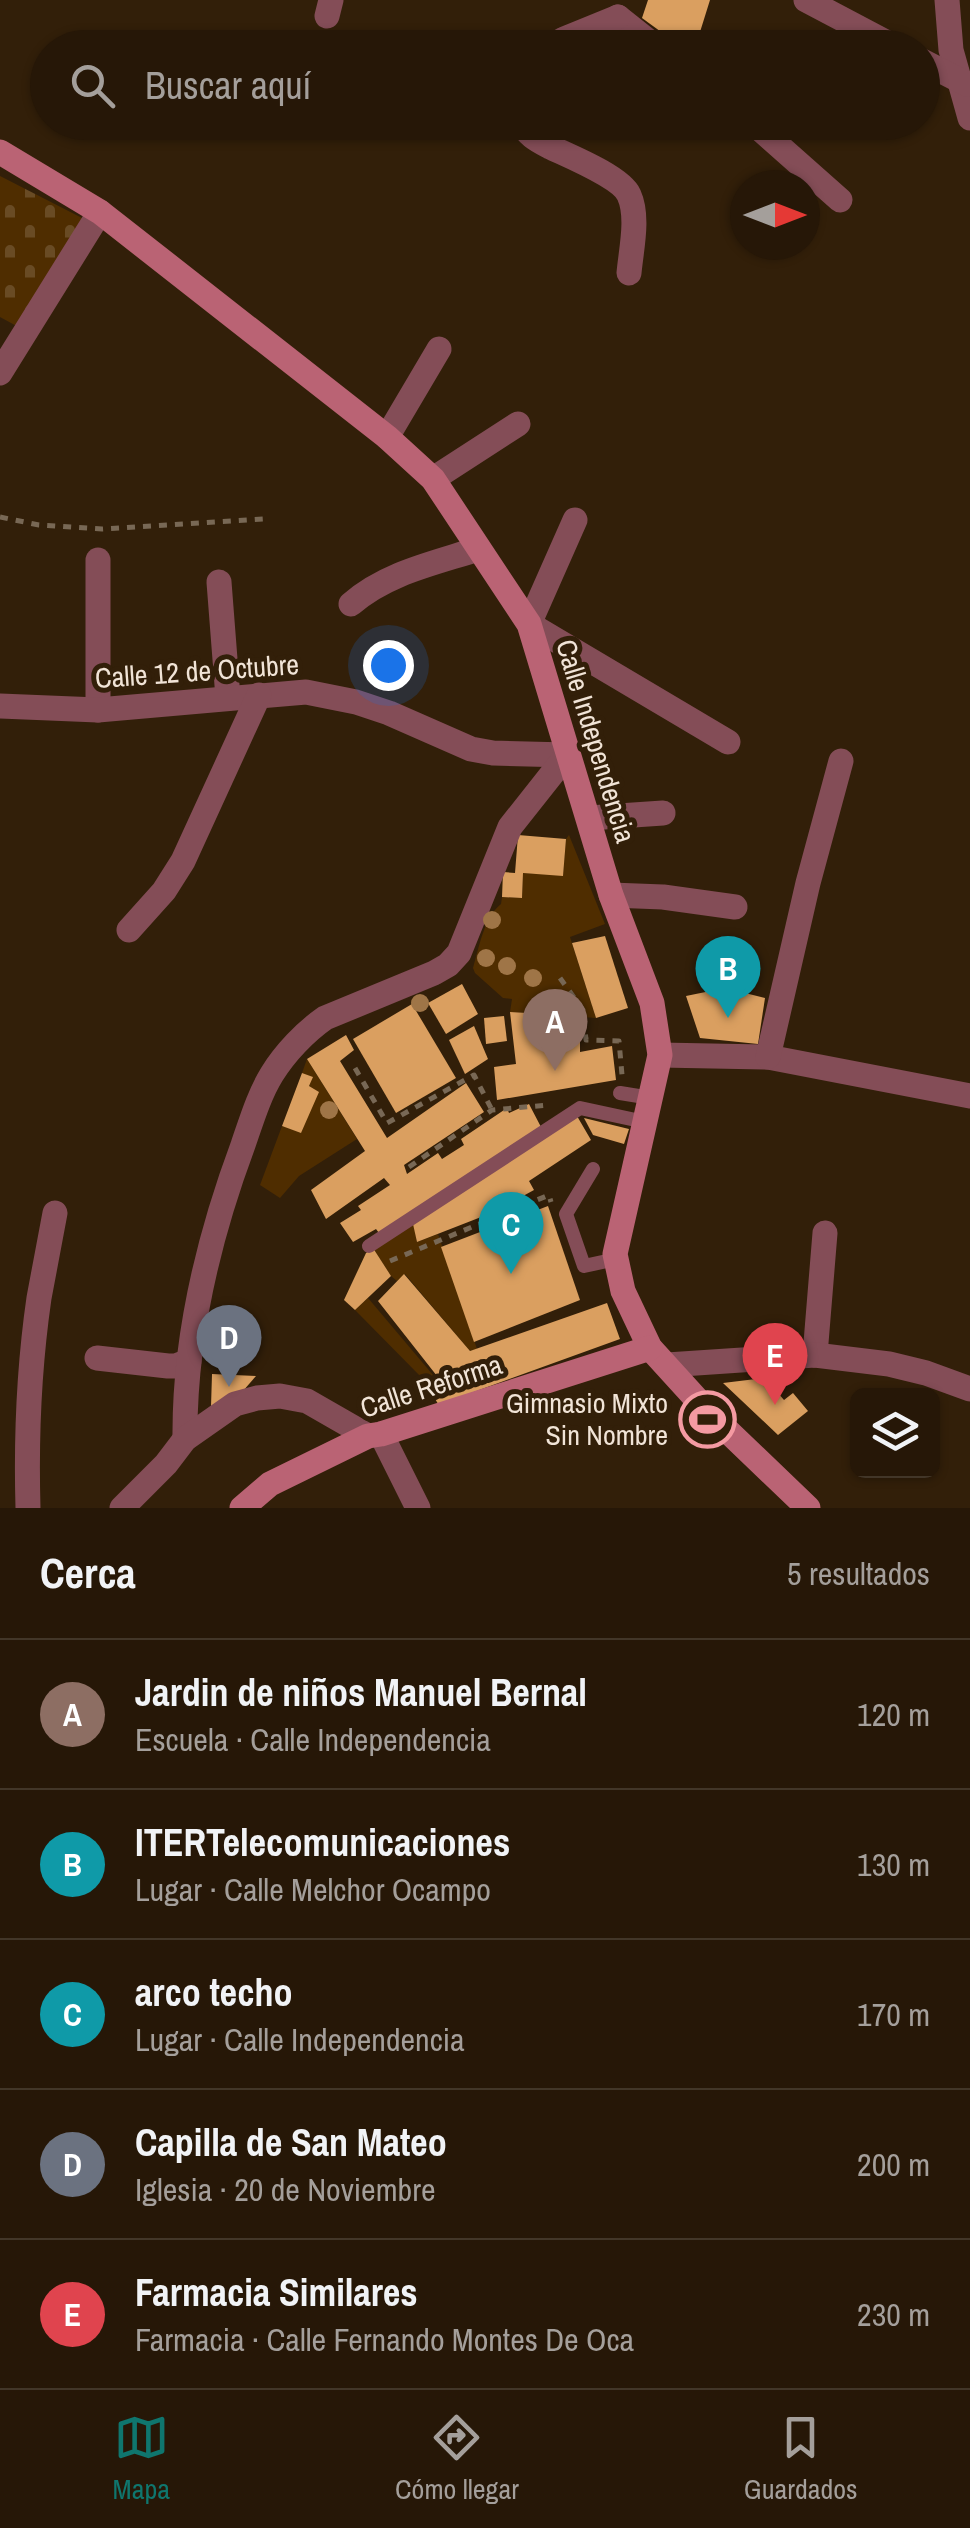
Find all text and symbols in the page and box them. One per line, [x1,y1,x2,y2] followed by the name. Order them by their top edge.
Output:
[30,30,940,140] search box
[65,58,120,113] icon: search
[145,60,311,111] text: Buscar aquí
[730,170,820,260] north arrow
[547,635,645,847] street label: Calle Independencia
[363,640,414,691] your location
[94,645,300,697] street label: Calle 12 de Octubre
[696,936,760,1018] pin: B
[522,988,588,1071] pin: A
[478,1192,544,1274] pin: C
[196,1304,262,1387] pin: D
[742,1322,808,1405] pin: E
[355,1345,507,1427] street label: Calle Reforma
[506,1384,668,1454] place label: Gimnasio Mixto Sin Nombre
[850,1388,940,1478] map controls
[850,1388,940,1478] button: layers
[677,1389,737,1449] sports icon: Gimnasio Mixto Sin Nombre
[40,1545,136,1601] text: Cerca
[787,1552,930,1595] text: 5 resultados
[135,1667,587,1718] text: Jardin de niños Manuel Bernal
[63,1693,82,1736] text: A
[857,1693,930,1736] text: 120 m
[135,1718,491,1761] text: Escuela · Calle Independencia
[135,1817,510,1868] text: ITERTelecomunicaciones
[63,1843,82,1886] text: B
[857,1843,930,1886] text: 130 m
[135,1868,491,1911] text: Lugar · Calle Melchor Ocampo
[135,1967,293,2018] text: arco techo
[63,1993,82,2036] text: C
[857,1993,930,2036] text: 170 m
[135,2018,465,2061] text: Lugar · Calle Independencia
[135,2117,447,2168] text: Capilla de San Mateo
[63,2143,82,2186] text: D
[857,2143,930,2186] text: 200 m
[135,2168,435,2211] text: Iglesia · 20 de Noviembre
[135,2267,418,2318] text: Farmacia Similares
[64,2293,81,2336] text: E
[857,2293,930,2336] text: 230 m
[135,2318,634,2361] text: Farmacia · Calle Fernando Montes De Oca
[113,2410,170,2508] tab: Mapa
[395,2410,519,2508] tab: Cómo llegar
[744,2410,857,2508] tab: Guardados

